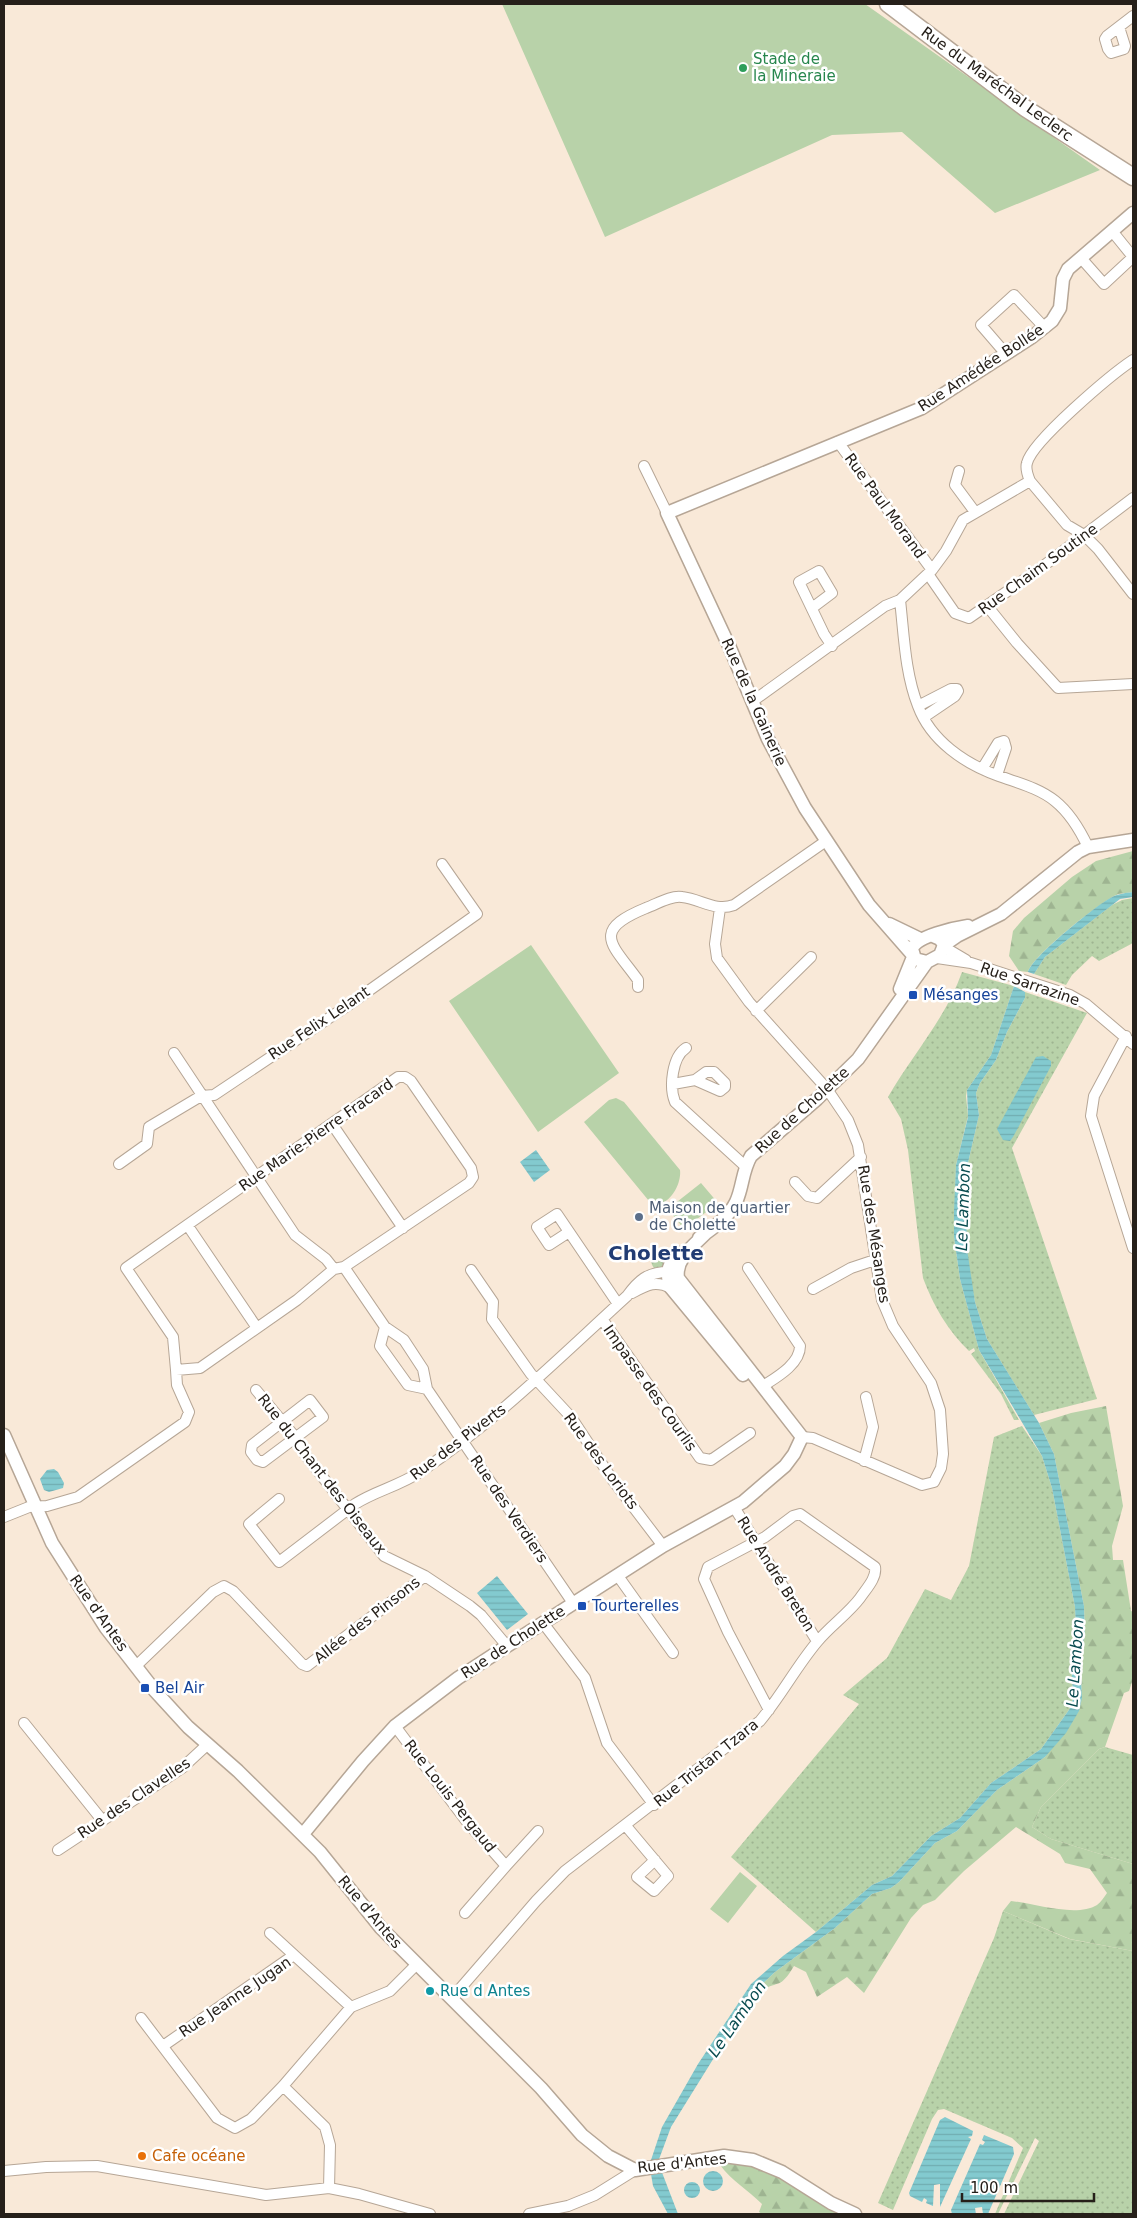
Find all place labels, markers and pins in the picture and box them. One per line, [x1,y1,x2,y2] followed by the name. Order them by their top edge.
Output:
[753,50,836,85] place label: Stade de la Mineraie
[737,62,749,74] marker: Stade de la Mineraie
[923,986,998,1004] place label: Mésanges
[907,989,919,1001] marker: Mésanges
[649,1199,791,1234] place label: Maison de quartier de Cholette
[633,1211,645,1223] marker: Maison de quartier de Cholette
[591,1597,679,1615] place label: Tourterelles
[576,1600,588,1612] marker: Tourterelles
[155,1679,205,1697] place label: Bel Air
[139,1682,151,1694] marker: Bel Air
[440,1982,530,2000] place label: Rue d Antes
[424,1985,436,1997] marker: Rue d Antes
[152,2147,246,2165] place label: Cafe océane
[136,2150,148,2162] marker: Cafe océane

